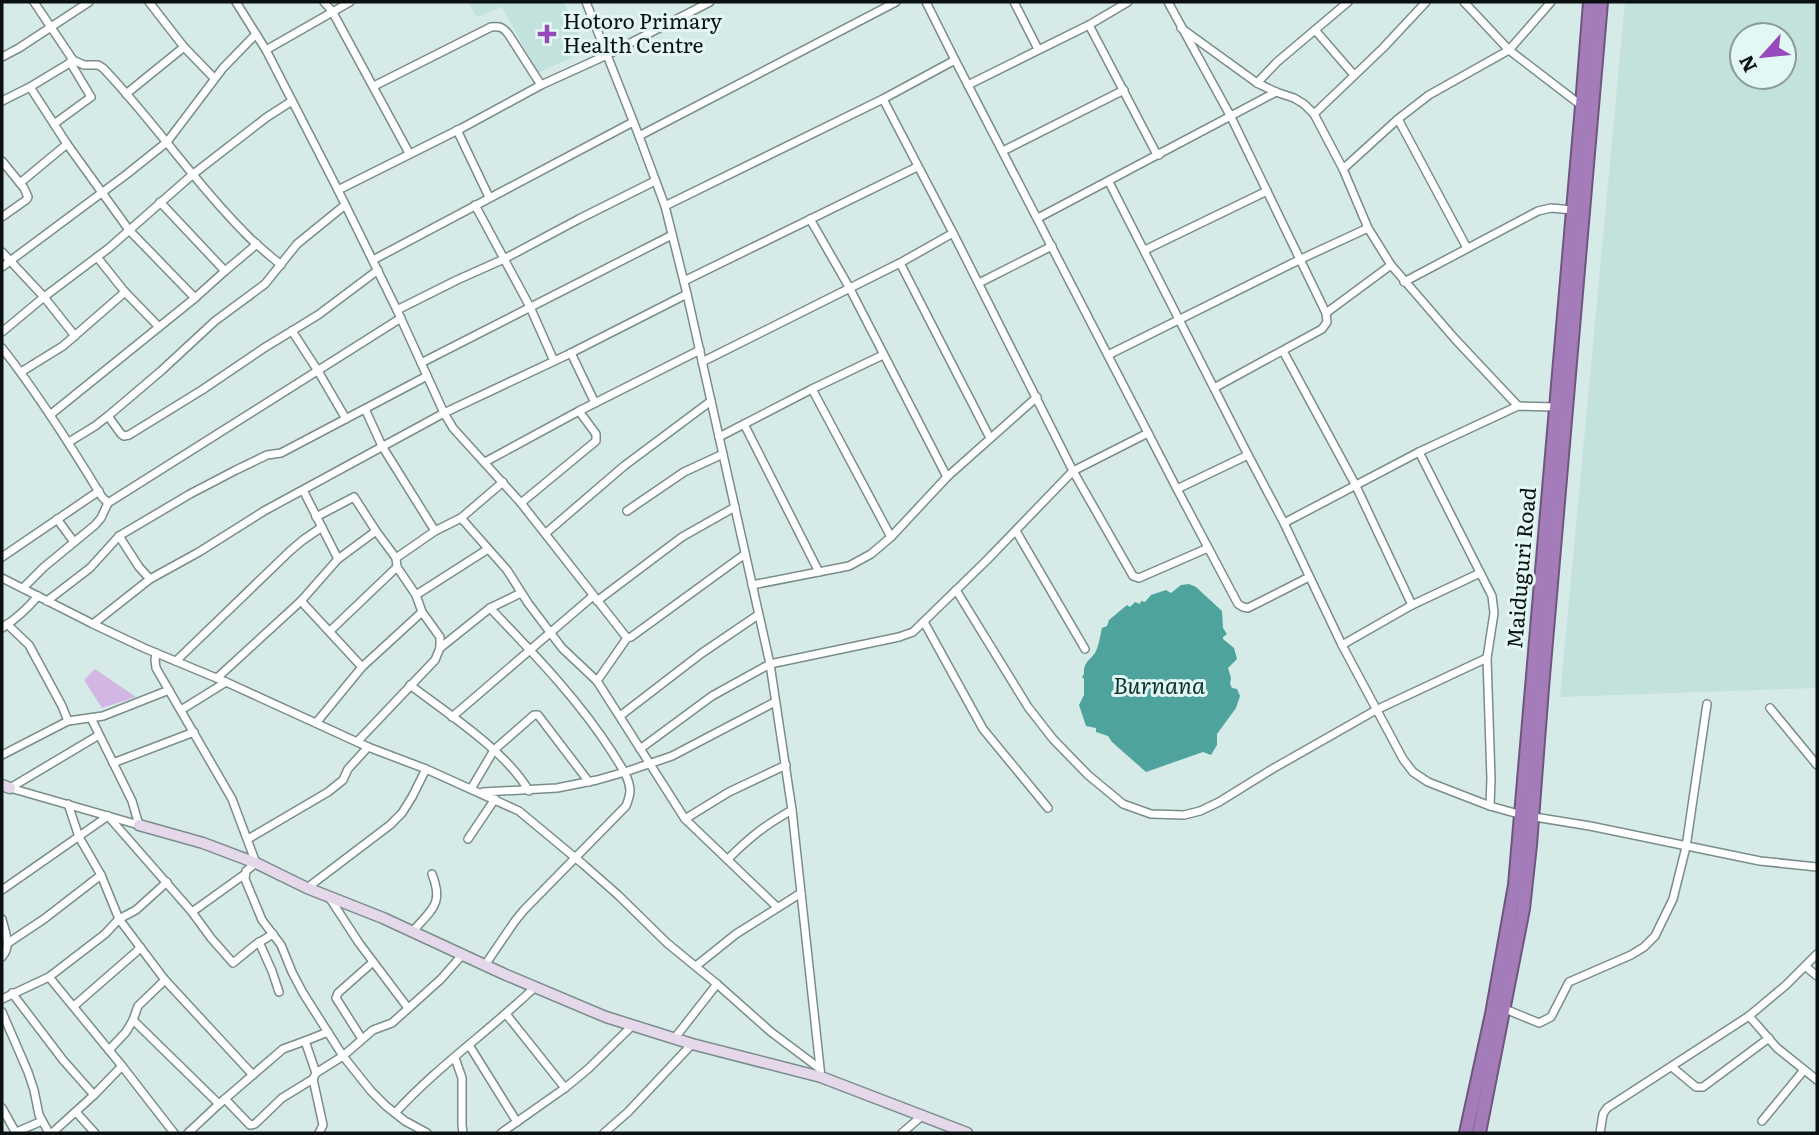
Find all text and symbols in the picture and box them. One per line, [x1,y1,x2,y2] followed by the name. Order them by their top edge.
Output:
[563,4,723,59] place label: Hotoro Primary Health Centre
[1728,21,1798,91] north arrow
[537,24,557,44] marker: Hotoro Primary Health Centre
[1731,51,1763,78] text: N
[1497,486,1542,650] street label: Maiduguri Road
[1113,667,1205,701] water label: Burnana

